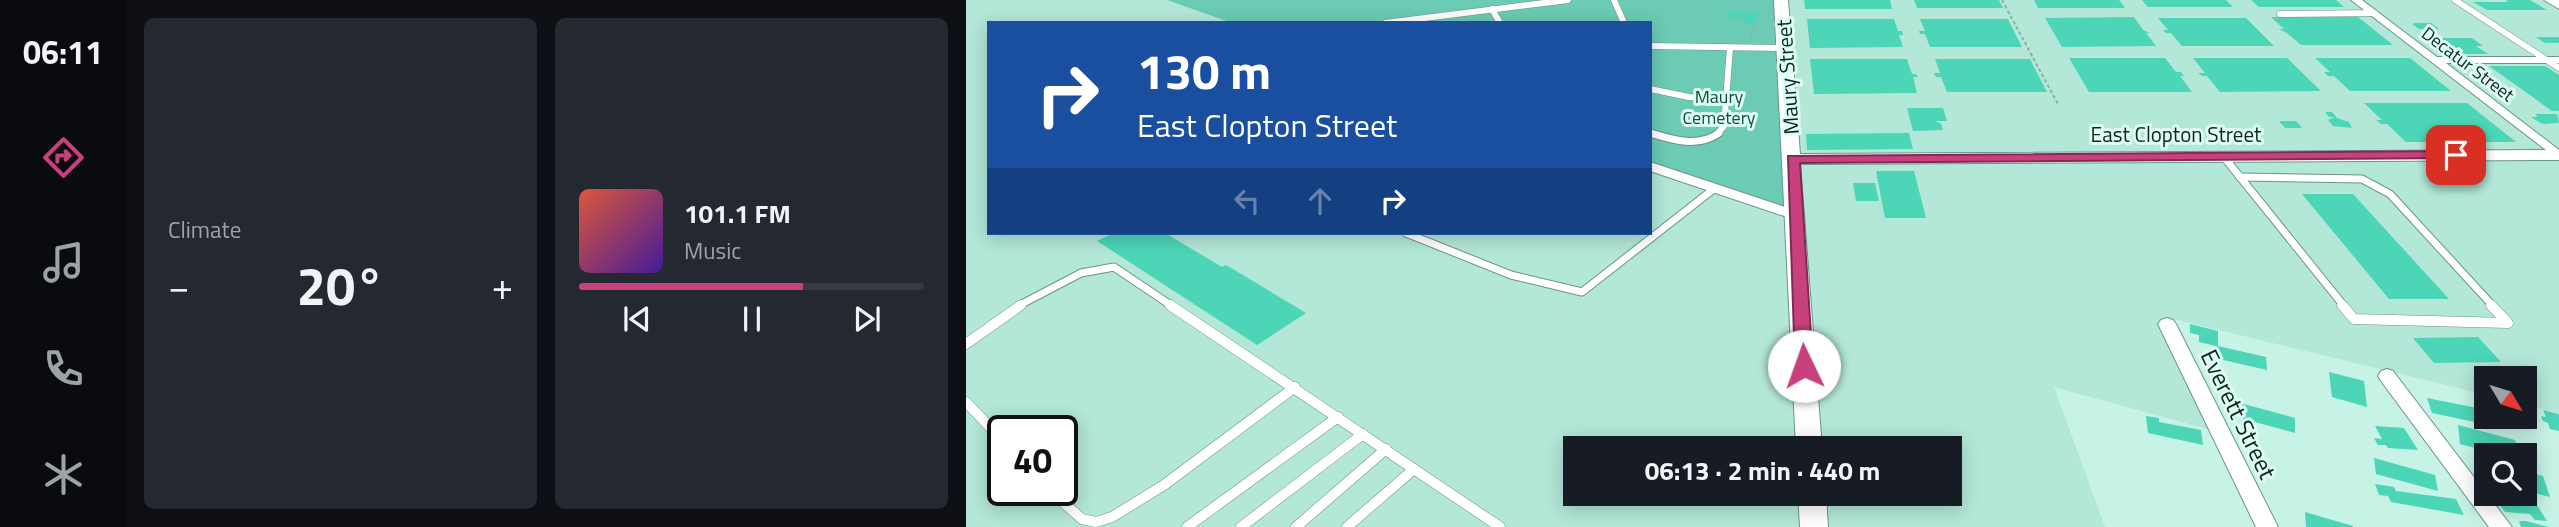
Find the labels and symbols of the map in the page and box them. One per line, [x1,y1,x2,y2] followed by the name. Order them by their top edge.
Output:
[1767,18,1807,136] street label: Maury Street
[2416,20,2521,108] street label: Decatur Street
[1682,83,1756,131] park label: Maury Cemetery
[2091,118,2262,150] street label: East Clopton Street
[2426,125,2486,185] pin
[1767,329,1841,403] position arrow
[2192,343,2286,486] street label: Everett Street
[2474,366,2538,429] north arrow
[987,415,1078,506] speed limit sign: 40

